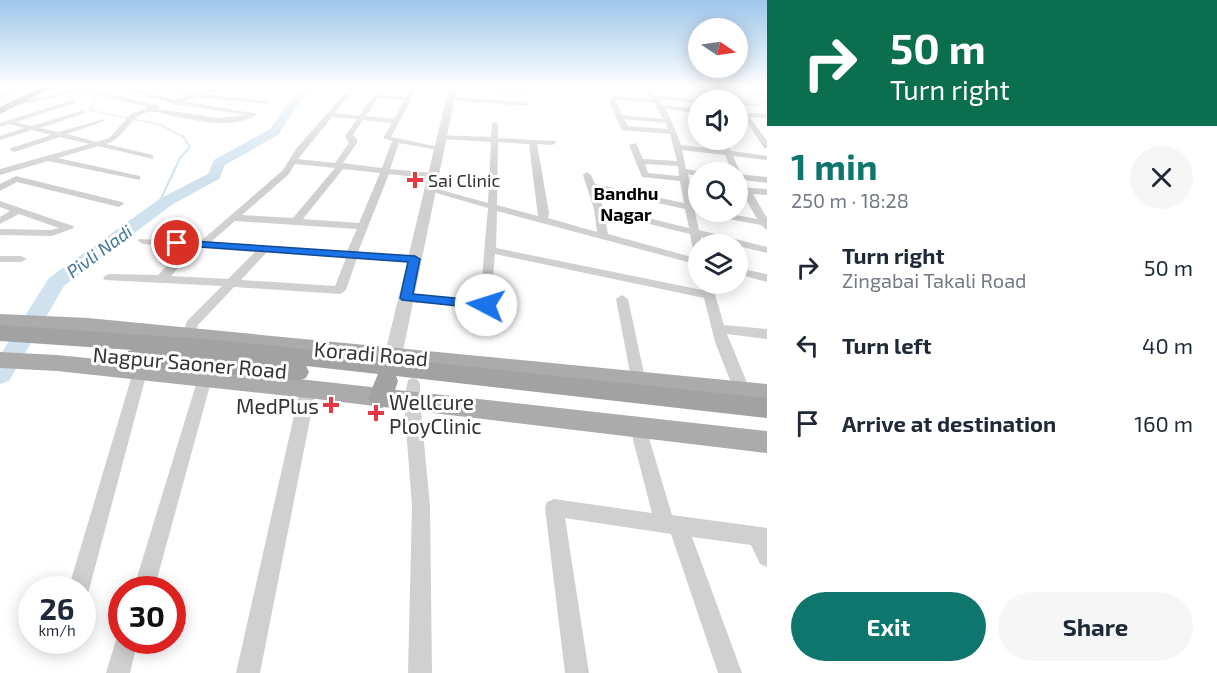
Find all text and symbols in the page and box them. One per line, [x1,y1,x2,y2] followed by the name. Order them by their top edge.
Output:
[688,18,748,78] north arrow
[688,18,748,294] map controls
[890,22,986,72] text: 50 m
[791,24,869,102] icon: right
[890,73,1010,105] text: Turn right
[688,90,748,150] button: sound
[791,144,878,187] text: 1 min
[1130,146,1193,209] button: close
[688,162,748,222] button: search
[428,169,500,191] place label: Sai Clinic
[406,171,424,189] marker: Sai Clinic
[594,182,658,225] district label: Bandhu Nagar
[791,188,909,212] text: 250 m · 18:28
[151,217,202,268] pin
[62,219,137,282] water label: Pivli Nadi
[160,226,193,259] icon: arrive
[688,234,748,294] button: layers
[842,242,944,268] text: Turn right
[791,251,824,284] icon: right
[1144,254,1193,280] text: 50 m
[842,268,1027,292] text: Zingabai Takali Road
[454,273,518,337] position arrow
[791,329,824,362] icon: left
[842,332,931,358] text: Turn left
[1142,332,1193,358] text: 40 m
[313,336,429,370] street label: Koradi Road
[92,341,288,383] street label: Nagpur Saoner Road
[389,389,482,438] place label: Wellcure PloyClinic
[236,393,319,418] place label: MedPlus
[324,398,338,412] marker: MedPlus
[367,404,385,422] marker: Wellcure PloyClinic
[791,407,824,440] icon: arrive
[842,410,1056,436] text: Arrive at destination
[1134,410,1193,436] text: 160 m
[108,576,186,654] speed limit sign: 30
[39,590,75,626] text: 26
[791,592,986,661] button: Exit
[998,592,1193,661] button: Share
[38,621,76,639] text: km/h

